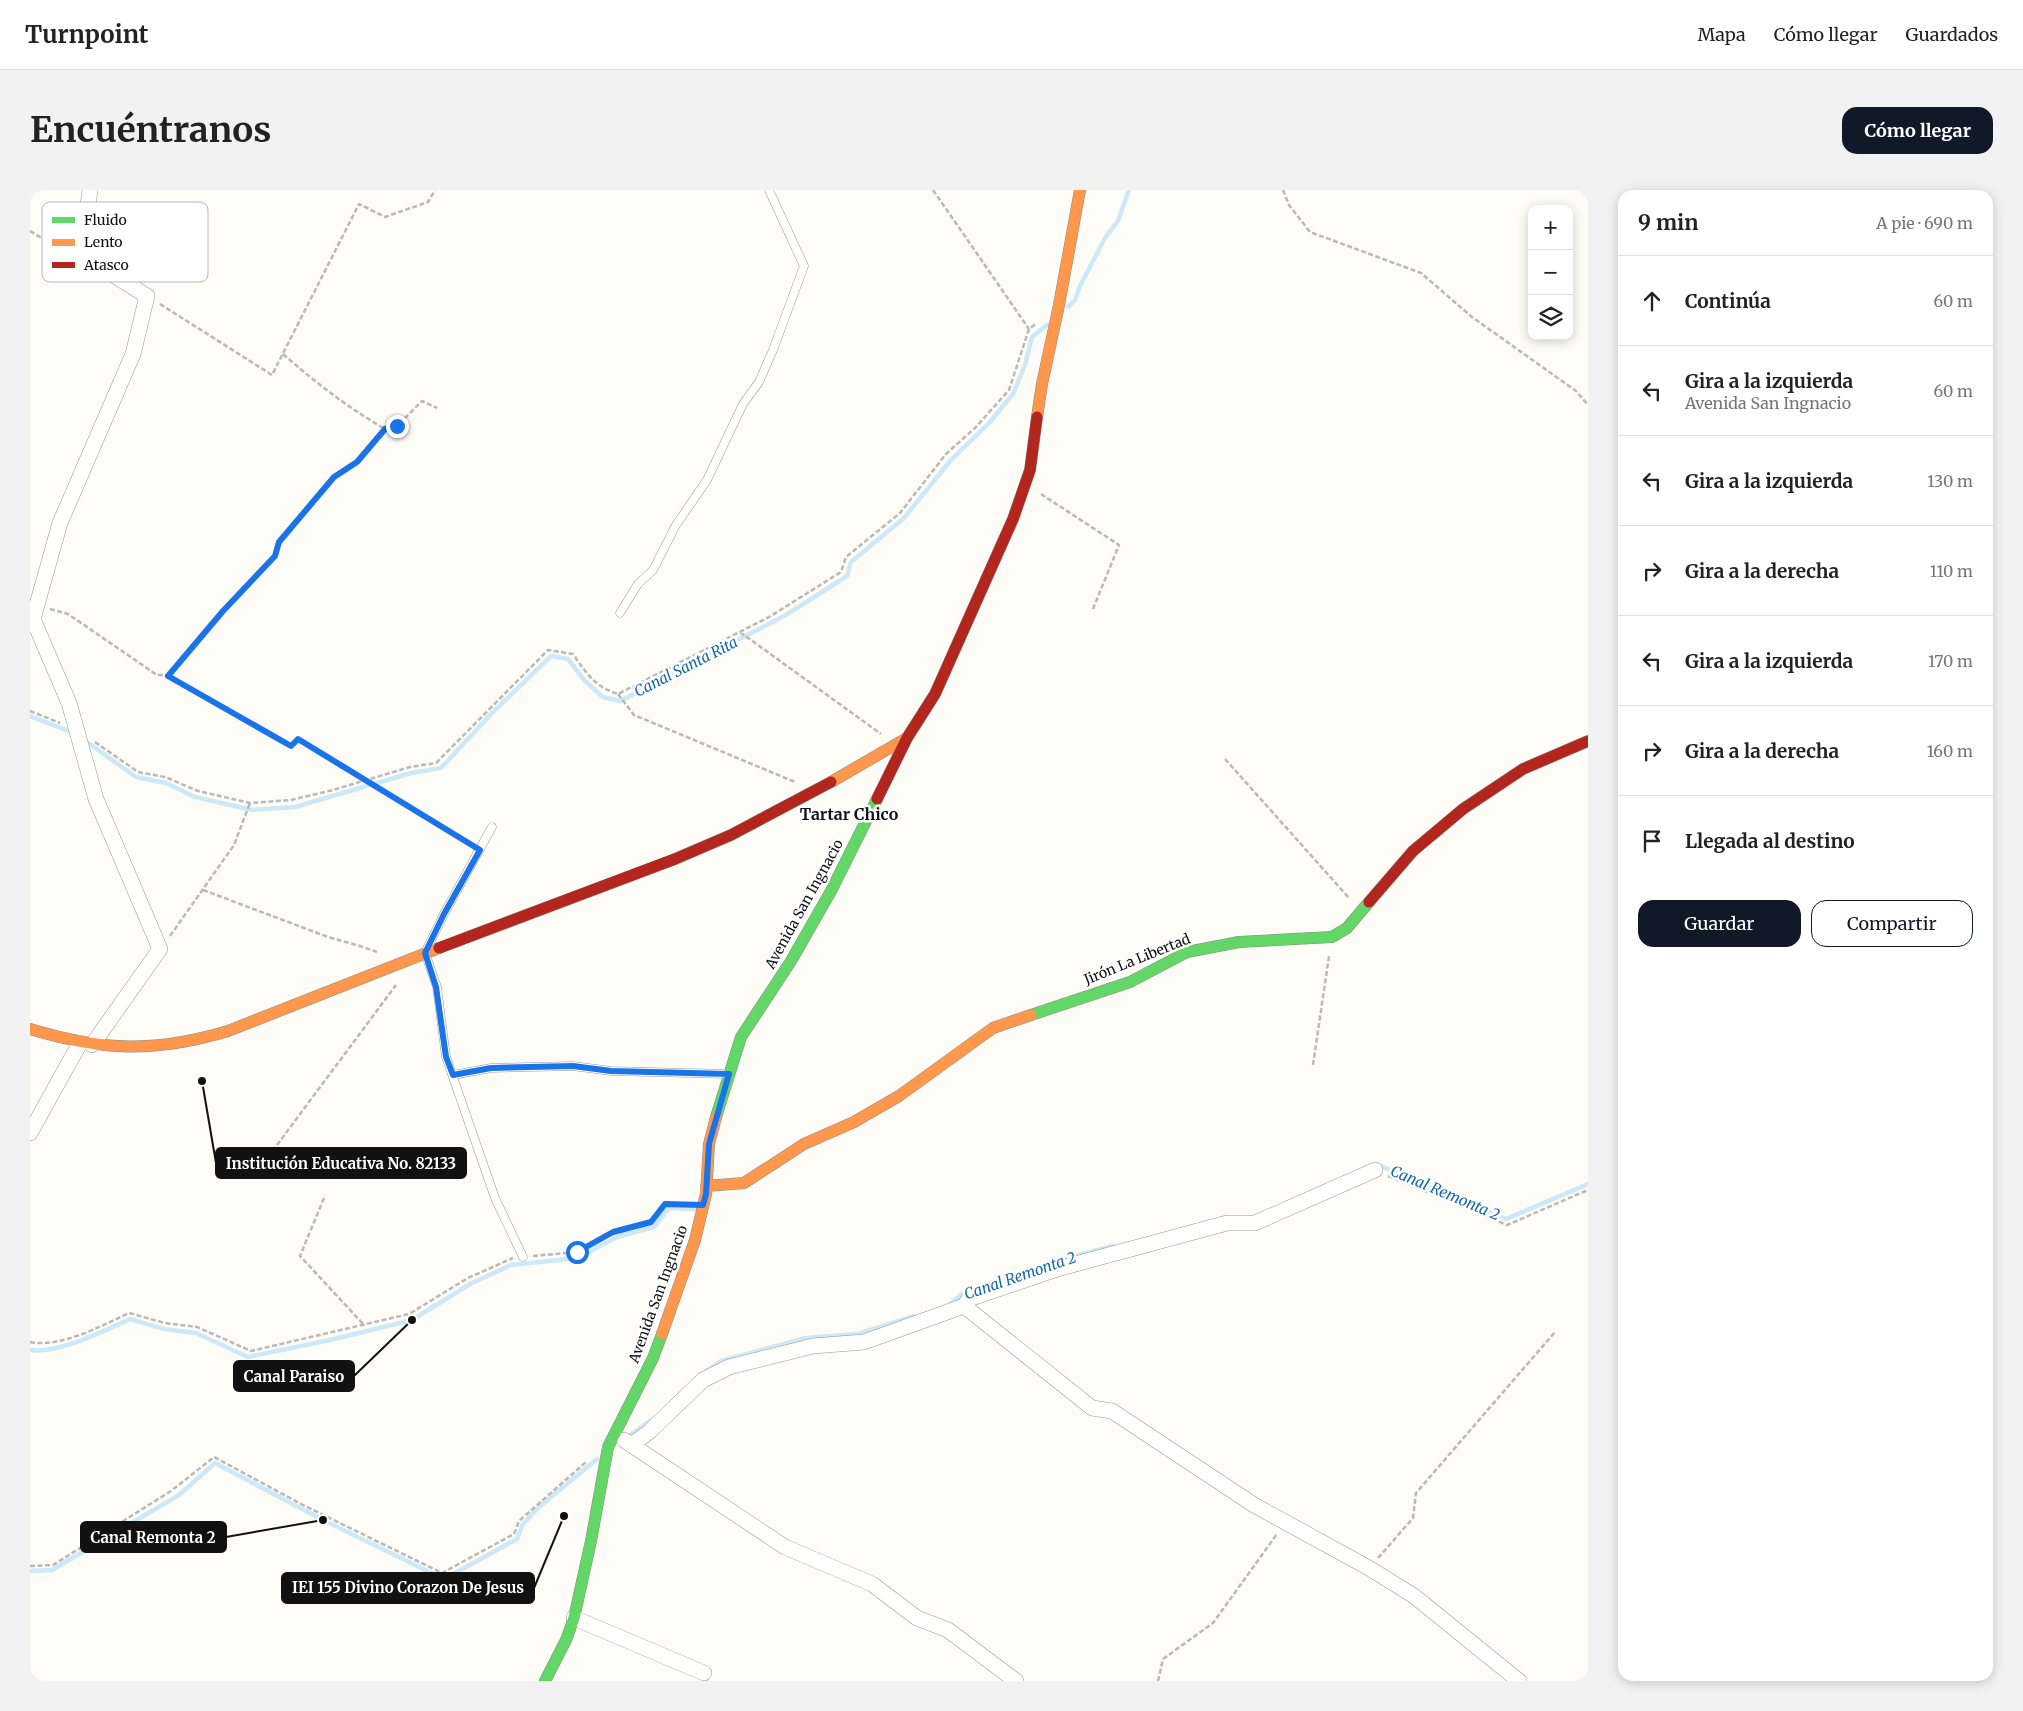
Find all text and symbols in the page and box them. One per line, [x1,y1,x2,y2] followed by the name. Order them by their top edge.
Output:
[25,19,148,50] text: Turnpoint
[1697,23,1746,46] text: Mapa
[1774,23,1877,46] text: Cómo llegar
[1905,23,1998,46] text: Guardados
[1842,107,1993,154] button: Cómo llegar
[30,108,271,152] text: Encuéntranos
[42,202,208,282] legend
[1528,205,1573,340] map controls
[1528,205,1573,250] button: +
[1638,209,1698,236] text: 9 min
[84,211,127,229] text: Fluido
[1876,213,1973,233] text: A pie · 690 m
[84,233,123,251] text: Lento
[1528,250,1573,295] button: −
[83,256,129,274] text: Atasco
[1638,287,1666,315] icon: ahead
[1685,289,1771,313] text: Continúa
[1933,291,1973,311] text: 60 m
[1528,295,1573,340] button: layers
[1685,369,1853,393] text: Gira a la izquierda
[1638,377,1666,405] icon: left
[1933,381,1973,401] text: 60 m
[1685,393,1851,413] text: Avenida San Ingnacio
[386,415,409,438] route end
[1638,467,1666,495] icon: left
[1685,469,1853,493] text: Gira a la izquierda
[1927,471,1973,491] text: 130 m
[1638,557,1666,585] icon: right
[1685,559,1839,583] text: Gira a la derecha
[1930,561,1973,581] text: 110 m
[631,632,741,701] water label: Canal Santa Rita
[1638,647,1666,675] icon: left
[1685,649,1853,673] text: Gira a la izquierda
[1928,651,1973,671] text: 170 m
[1638,737,1666,765] icon: right
[1685,739,1839,763] text: Gira a la derecha
[1927,741,1973,761] text: 160 m
[800,804,899,824] district label: Tartar Chico
[1638,827,1666,855] icon: arrive
[1685,829,1855,853] text: Llegada al destino
[760,836,847,973] street label: Avenida San Ingnacio
[1638,900,1801,947] button: Guardar
[1811,900,1973,947] button: Compartir
[1080,929,1193,989] street label: Jirón La Libertad
[216,1148,466,1178] callout: Institución Educativa No. 82133
[226,1154,456,1173] text: Institución Educativa No. 82133
[1388,1161,1503,1224] water label: Canal Remonta 2
[624,1223,691,1366] street label: Avenida San Ingnacio
[566,1241,589,1264] route start
[961,1247,1078,1304] water label: Canal Remonta 2
[234,1361,354,1391] callout: Canal Paraiso
[244,1367,344,1386] text: Canal Paraiso
[81,1522,226,1552] callout: Canal Remonta 2
[90,1528,216,1547] text: Canal Remonta 2
[282,1573,534,1603] callout: IEI 155 Divino Corazon De Jesus
[292,1578,524,1597] text: IEI 155 Divino Corazon De Jesus

